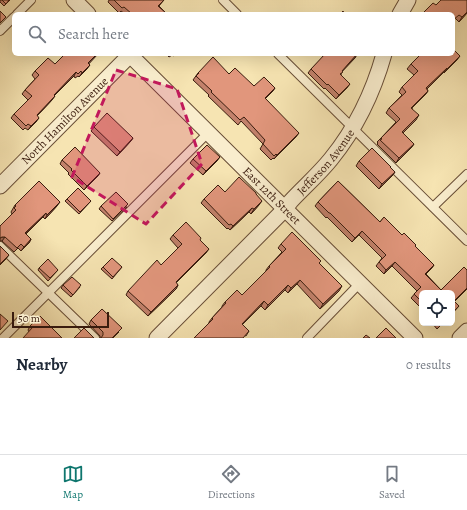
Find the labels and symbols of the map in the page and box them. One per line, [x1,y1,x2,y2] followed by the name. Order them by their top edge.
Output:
[18,73,112,168] street label: North Hamilton Avenue
[293,126,358,198] street label: Jefferson Avenue
[239,163,304,228] street label: East 12th Street
[12,310,109,329] scale bar

